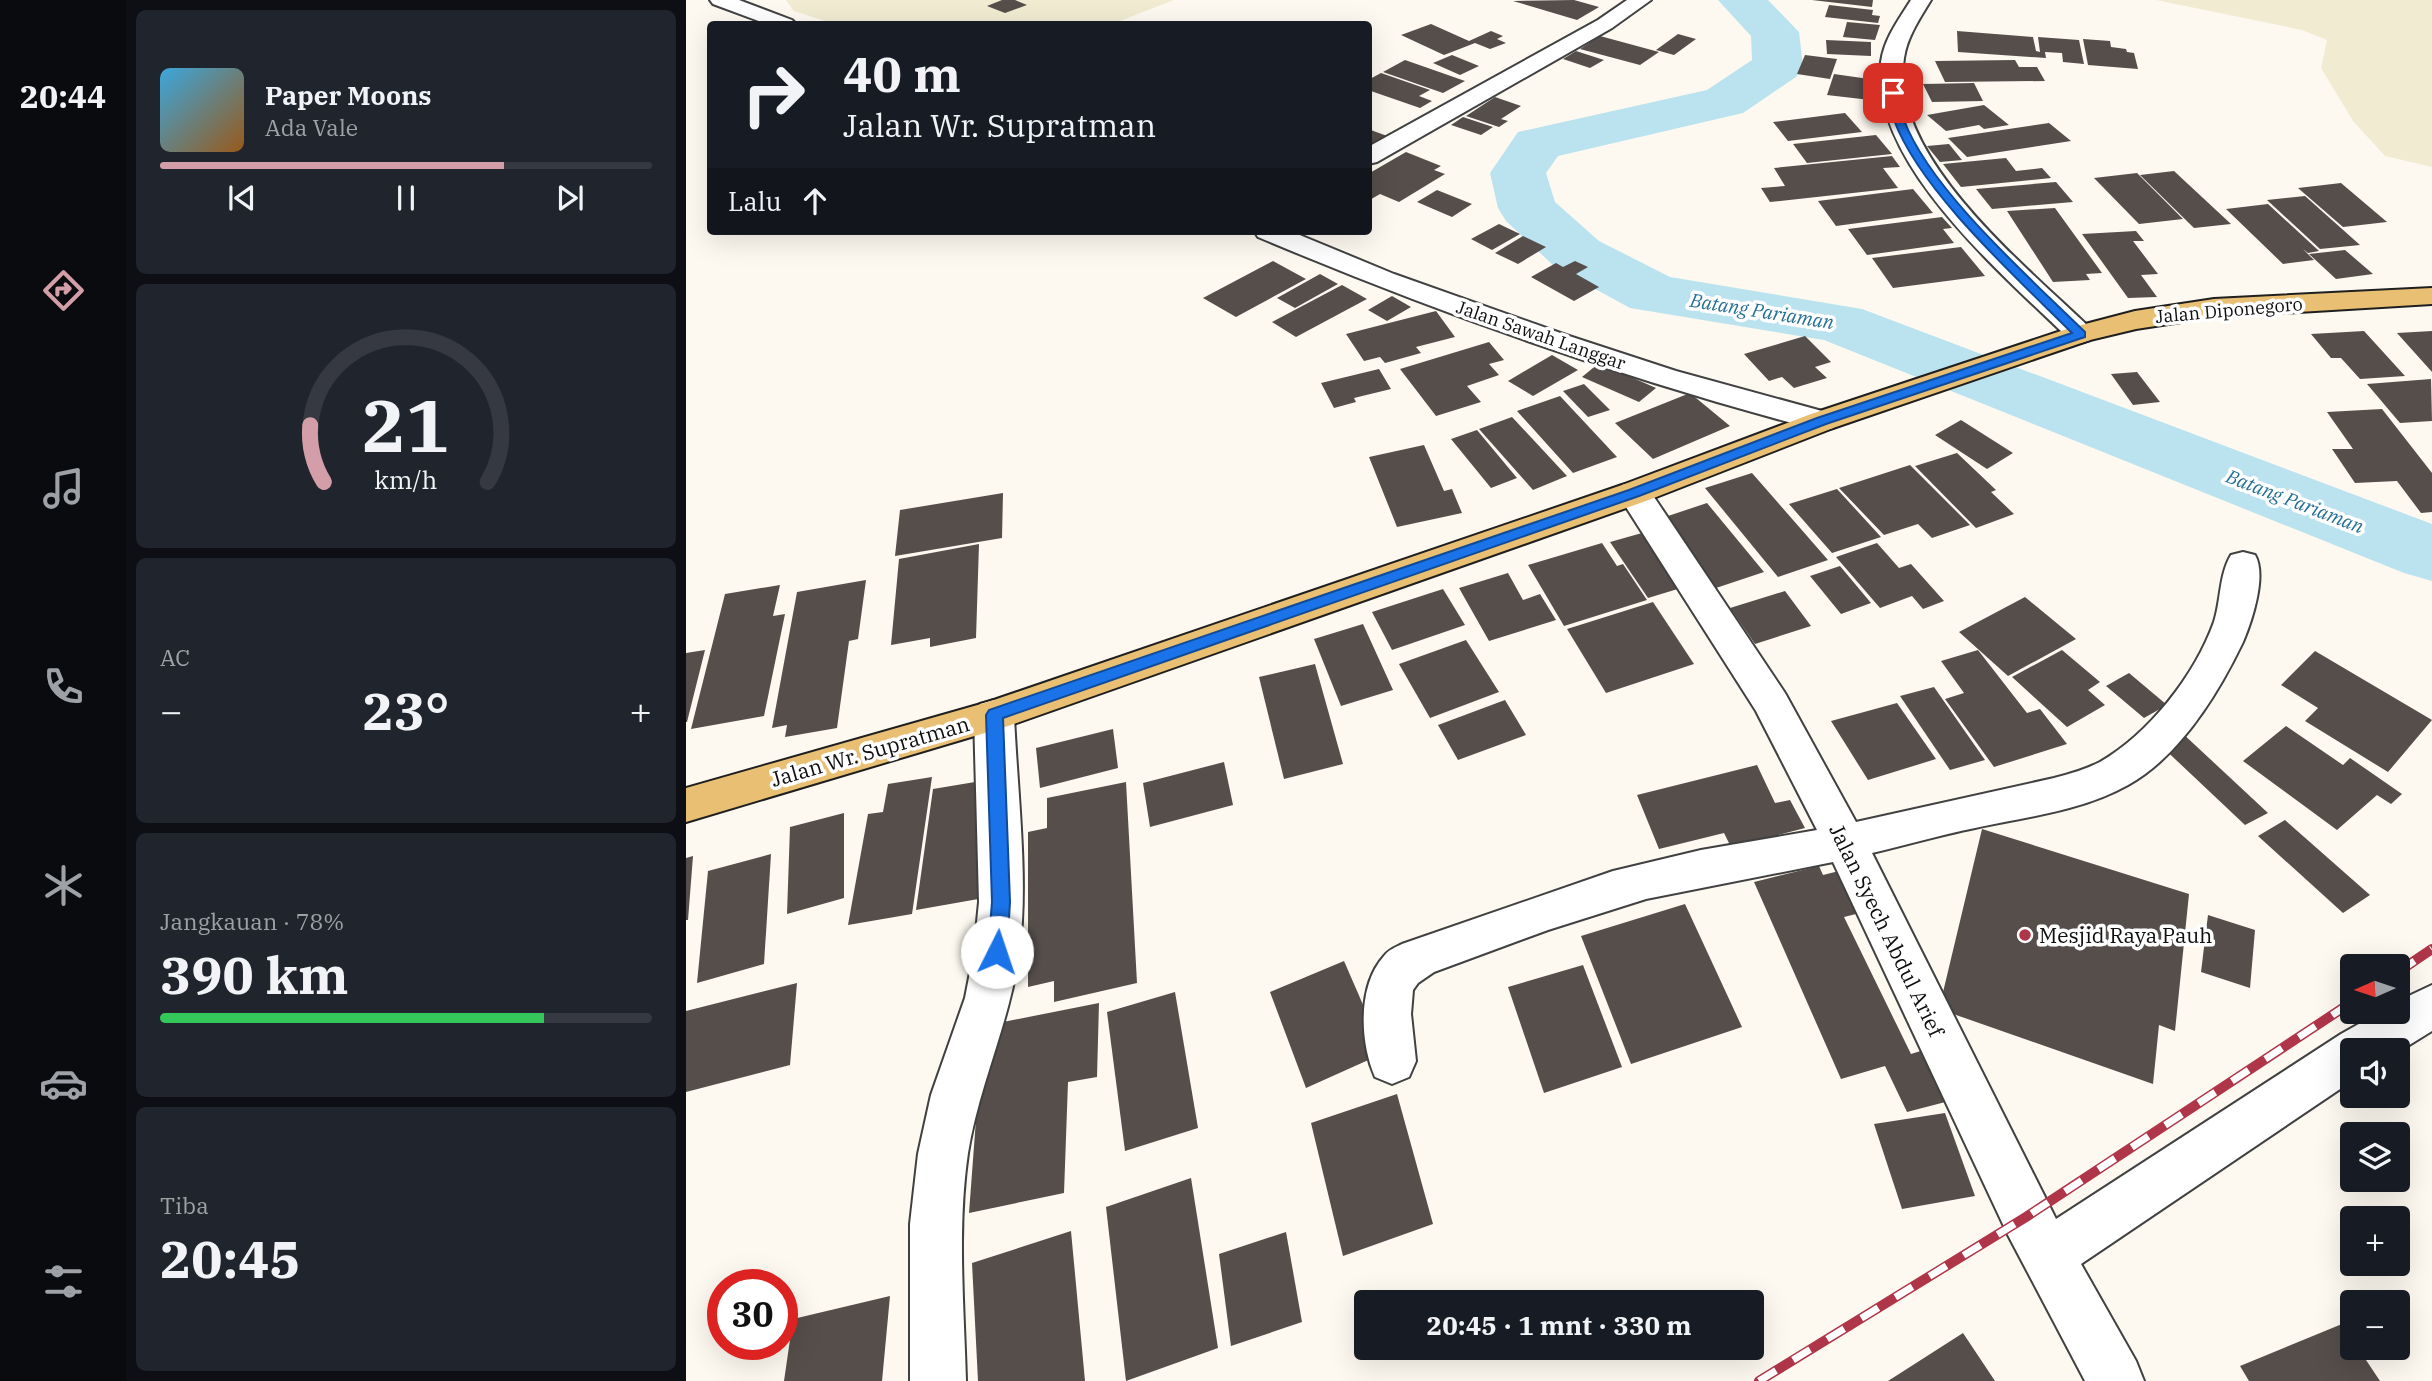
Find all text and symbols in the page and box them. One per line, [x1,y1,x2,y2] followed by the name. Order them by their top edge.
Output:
[843,42,961,105] text: 40 m
[728,49,819,140] icon: right
[1863,63,1923,123] pin
[1874,74,1912,112] icon: arrive
[20,75,106,117] text: 20:44
[265,78,432,112] text: Paper Moons
[843,104,1156,146] text: Jalan Wr. Supratman
[265,112,358,142] text: Ada Vale
[223,179,261,217] icon: previous
[387,179,425,217] icon: pause
[551,179,589,217] icon: next
[796,182,834,220] icon: ahead
[728,184,782,218] text: Lalu
[39,266,88,315] icon: directions
[1687,288,1836,334] water label: Batang Pariaman
[2154,292,2304,328] street label: Jalan Diponegoro
[1453,295,1629,375] street label: Jalan Sawah Langgar
[362,378,450,473] text: 21
[374,463,438,496] text: km/h
[2222,463,2367,538] water label: Batang Pariaman
[39,464,88,513] icon: music
[160,642,190,672] text: AC
[39,662,88,711] icon: phone
[363,677,449,744] text: 23°
[160,686,183,735] text: −
[629,686,652,735] text: +
[767,709,973,793] street label: Jalan Wr. Supratman
[1823,819,1952,1043] street label: Jalan Syech Abdul Arief
[39,861,88,910] icon: climate
[160,906,344,936] text: Jangkauan · 78%
[960,915,1034,989] position arrow
[2039,921,2212,949] place label: Mesjid Raya Pauh
[2017,927,2033,943] marker: Mesjid Raya Pauh
[160,941,349,1008] text: 390 km
[2340,954,2410,1024] north arrow
[2340,954,2410,1360] map controls
[2340,1038,2410,1108] button: sound
[39,1059,88,1108] icon: car
[2340,1122,2410,1192] button: layers
[160,1190,209,1220] text: Tiba
[2340,1206,2410,1276] button: +
[160,1225,301,1292] text: 20:45
[39,1257,88,1306] icon: filters
[707,1269,798,1360] speed limit sign: 30
[2340,1290,2410,1360] button: −
[1427,1308,1691,1342] text: 20:45 · 1 mnt · 330 m

